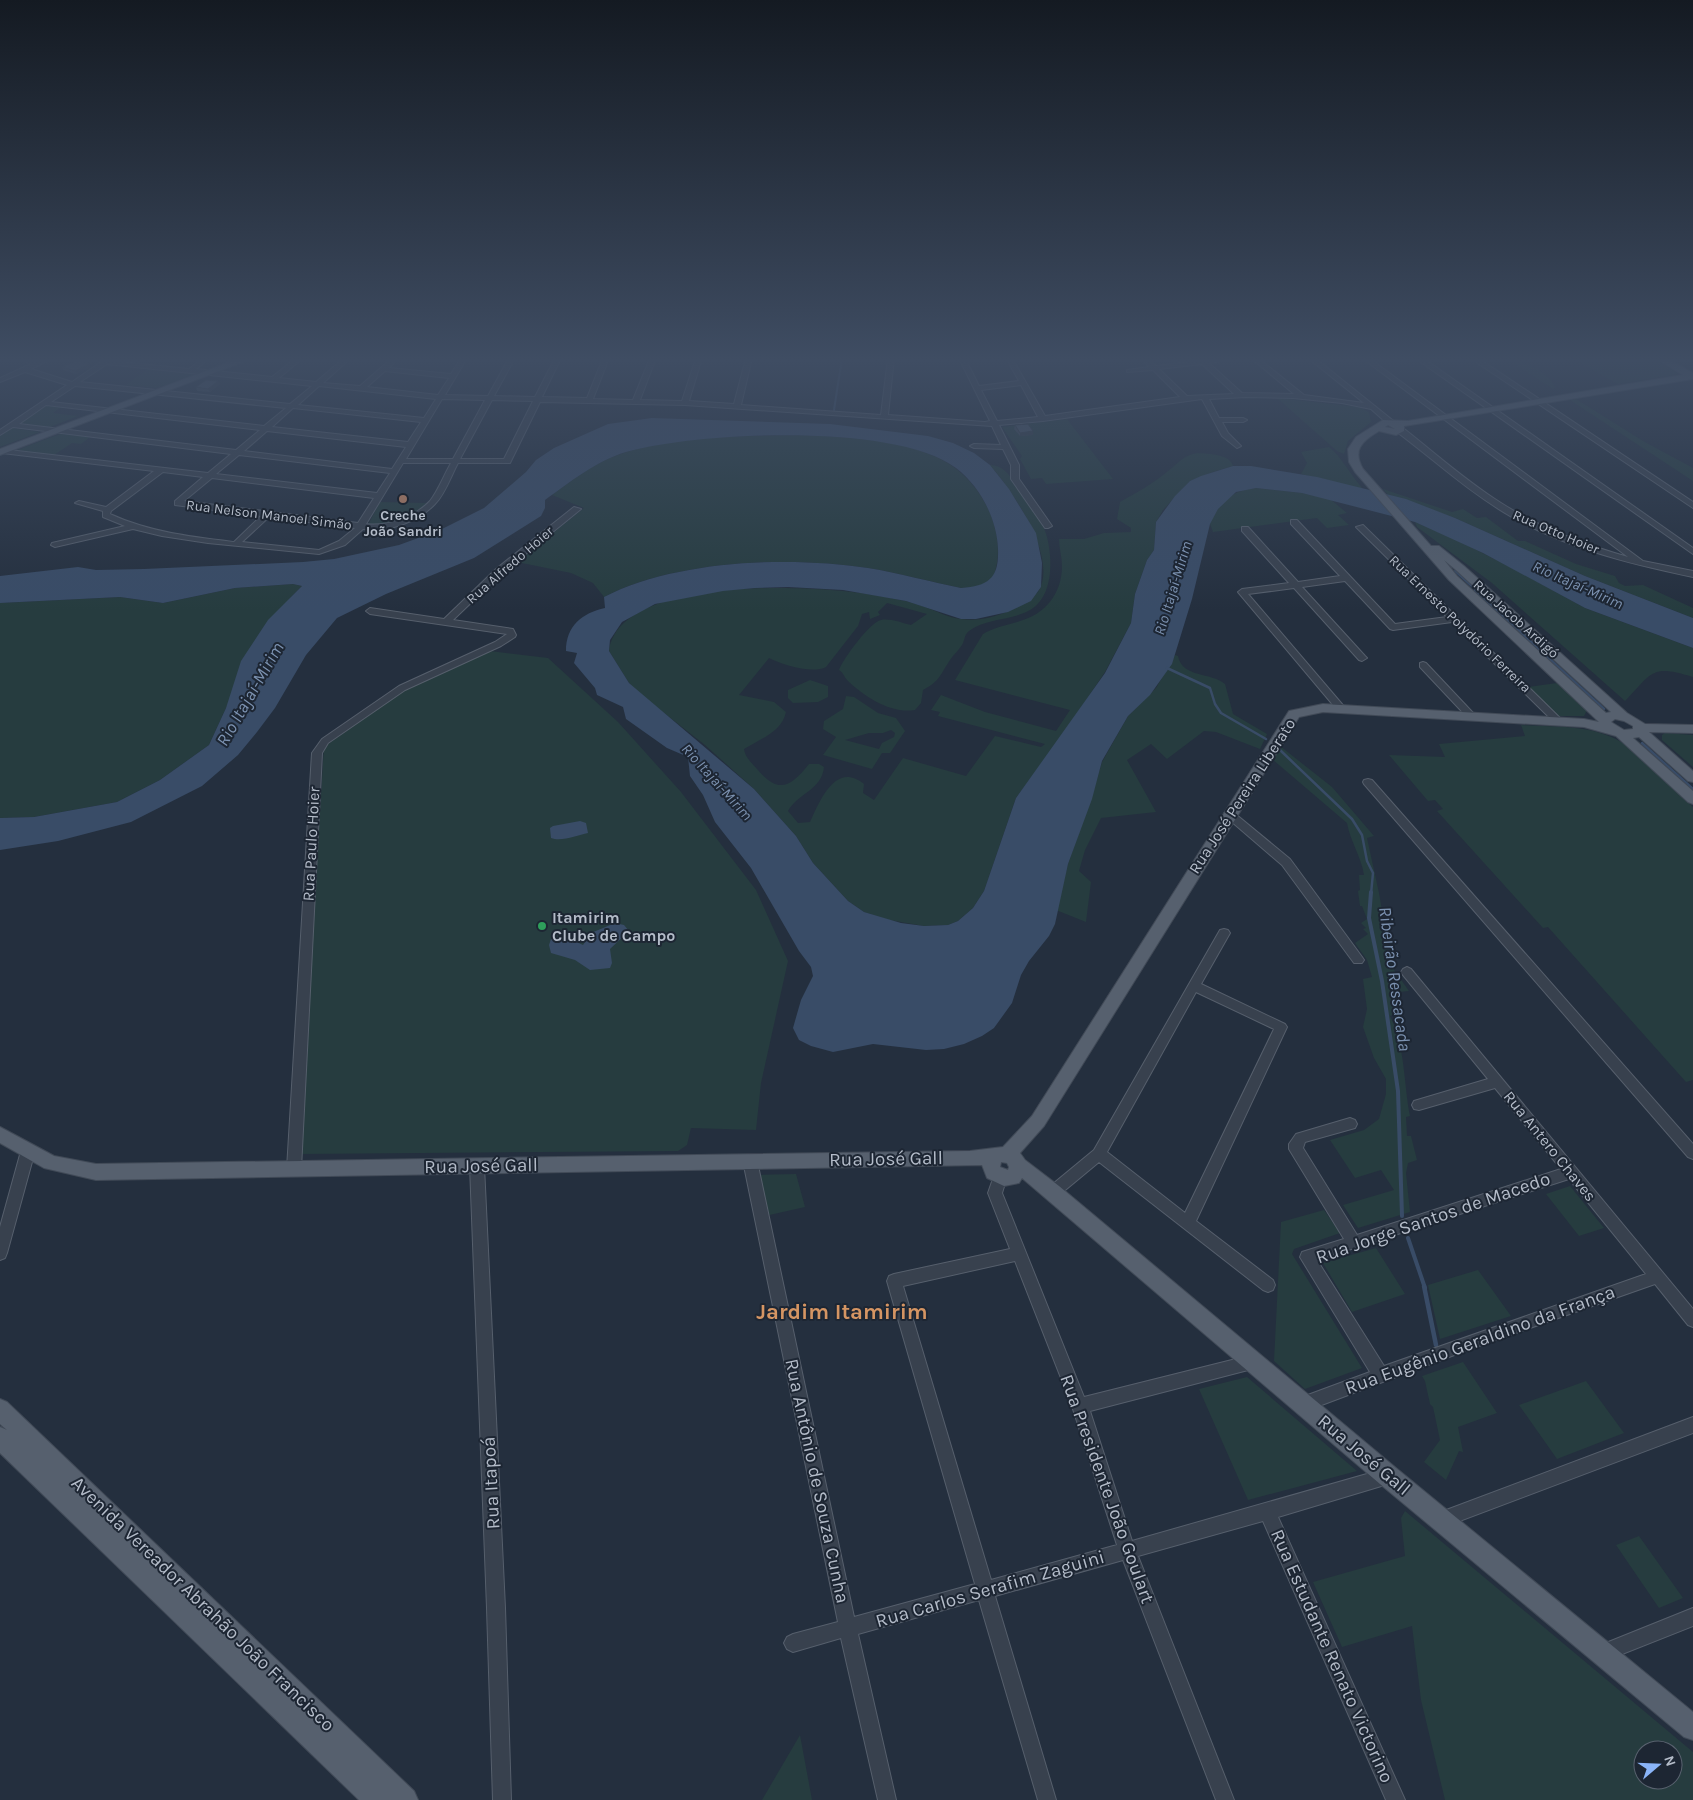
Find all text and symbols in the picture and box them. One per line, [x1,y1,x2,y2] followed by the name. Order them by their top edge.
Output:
[397,493,409,505] marker: Creche João Sandri
[185,496,353,534] street label: Rua Nelson Manoel Simão
[1510,506,1603,558] street label: Rua Otto Hoier
[364,507,442,540] place label: Creche João Sandri
[463,522,558,607] street label: Rua Alfredo Hoier
[1150,539,1196,637] water label: Rio Itajaí-Mirim
[1386,552,1534,696] street label: Rua Ernesto Polydório Ferreira
[1530,557,1626,613] water label: Rio Itajaí-Mirim
[1470,576,1562,662] street label: Rua Jacob Ardigó
[211,638,289,750] water label: Rio Itajaí-Mirim
[1185,715,1299,877] street label: Rua José Pereira Liberato
[678,740,756,824] water label: Rio Itajaí-Mirim
[299,786,323,902] street label: Rua Paulo Hoier
[1374,905,1416,1053] water label: Ribeirão Ressacada
[552,908,675,945] place label: Itamirim Clube de Campo
[536,920,548,932] marker: Itamirim Clube de Campo
[1500,1087,1600,1205] street label: Rua Antero Chaves
[829,1147,943,1171] street label: Rua José Gall
[424,1154,538,1178] street label: Rua José Gall
[1313,1167,1553,1269] street label: Rua Jorge Santos de Macedo
[1342,1281,1618,1399] street label: Rua Eugênio Geraldino da França
[756,1299,928,1325] district label: Jardim Itamirim
[780,1357,854,1605] street label: Rua Antônio de Souza Cunha
[1055,1371,1159,1607] street label: Rua Presidente João Goulart
[1313,1410,1415,1500] street label: Rua José Gall
[478,1436,504,1530] street label: Rua Itapoá
[67,1472,339,1736] street label: Avenida Vereador Abrahão João Francisco
[1266,1526,1398,1786] street label: Rua Estudante Renato Victorino
[873,1546,1107,1632] street label: Rua Carlos Serafim Zaguini
[1633,1740,1683,1790] north arrow
[1660,1753,1679,1768] text: N

